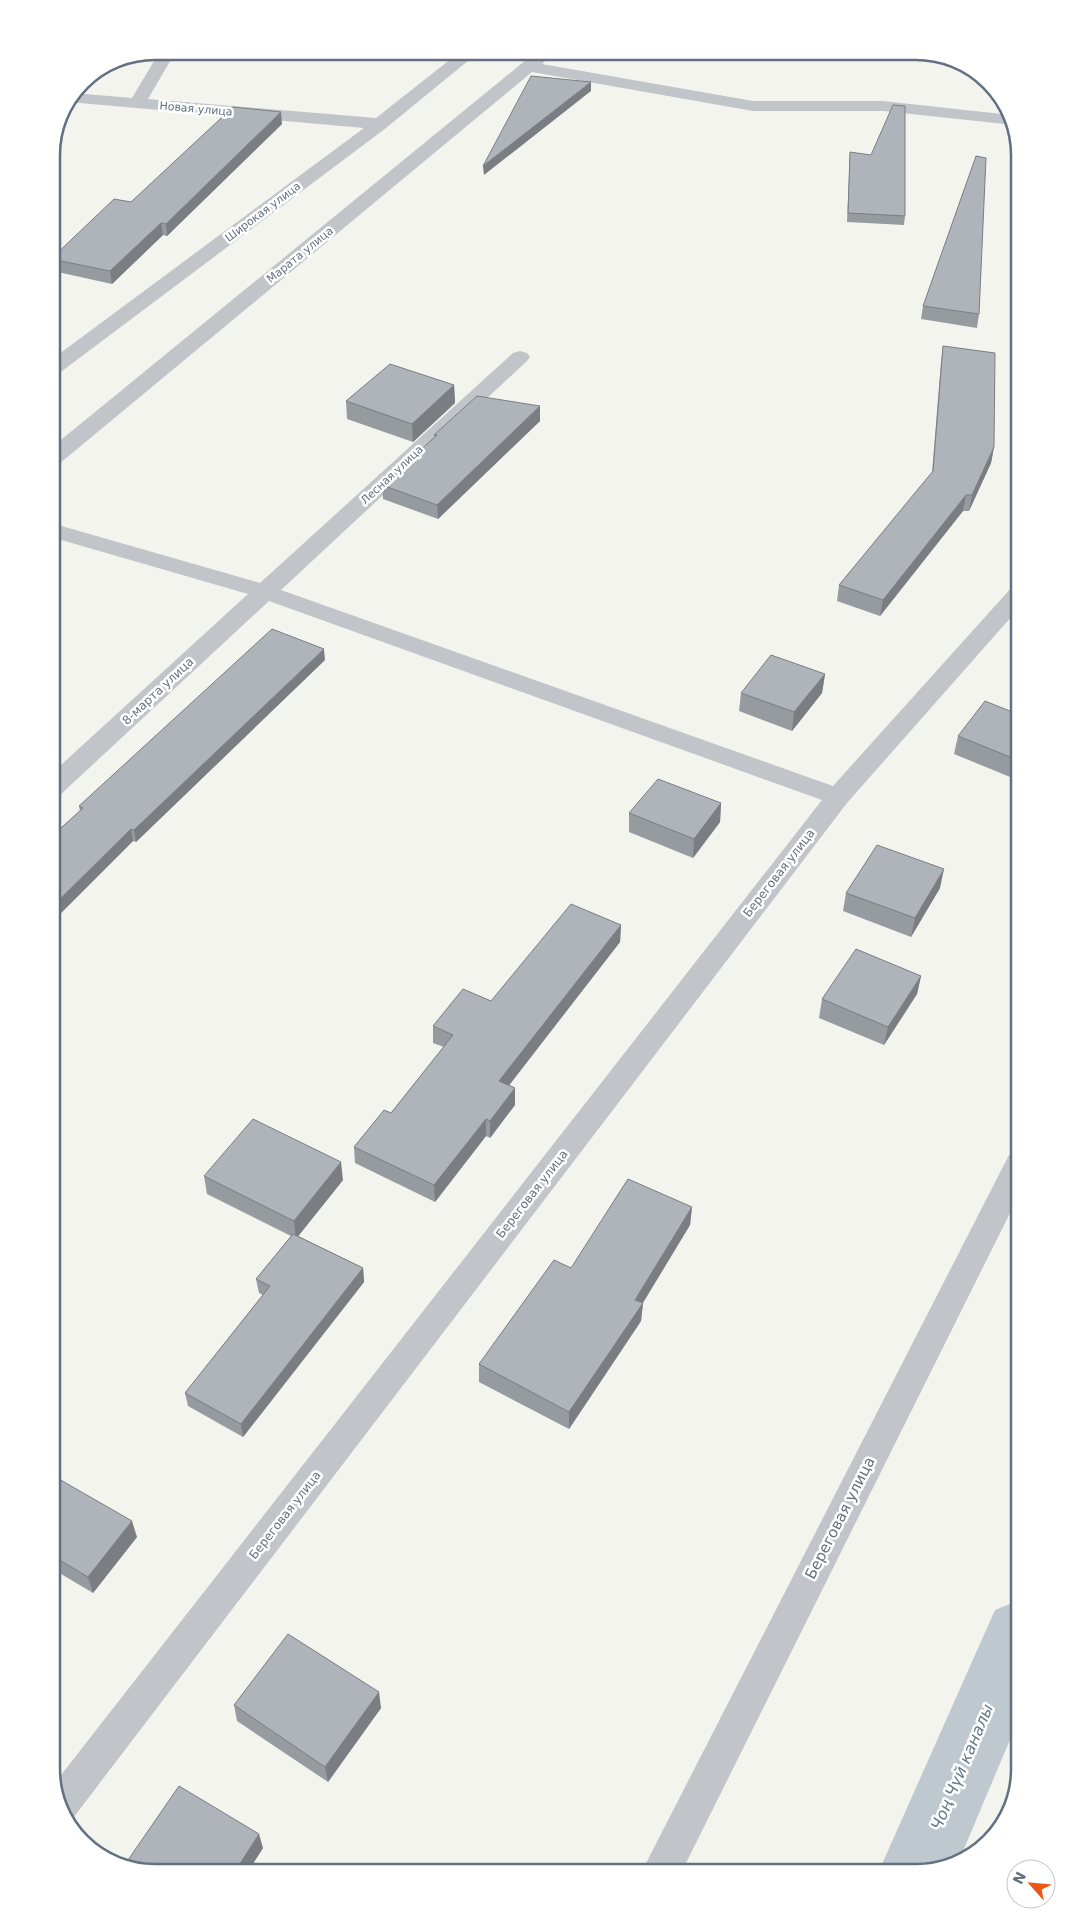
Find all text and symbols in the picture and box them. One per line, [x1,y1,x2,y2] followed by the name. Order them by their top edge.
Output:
[159,99,233,119] street label: Новая улица
[223,179,303,245] street label: Широкая улица
[264,224,336,286] street label: Марата улица
[358,443,426,507] street label: Лесная улица
[119,654,197,728] street label: 8-марта улица
[740,826,818,920] street label: Береговая улица
[493,1147,571,1241] street label: Береговая улица
[801,1454,879,1582] street label: Береговая улица
[246,1468,324,1562] street label: Береговая улица
[927,1701,997,1833] water label: Чоң Чүй каналы
[1006,1859,1056,1909] north arrow
[1010,1869,1029,1887] text: N

